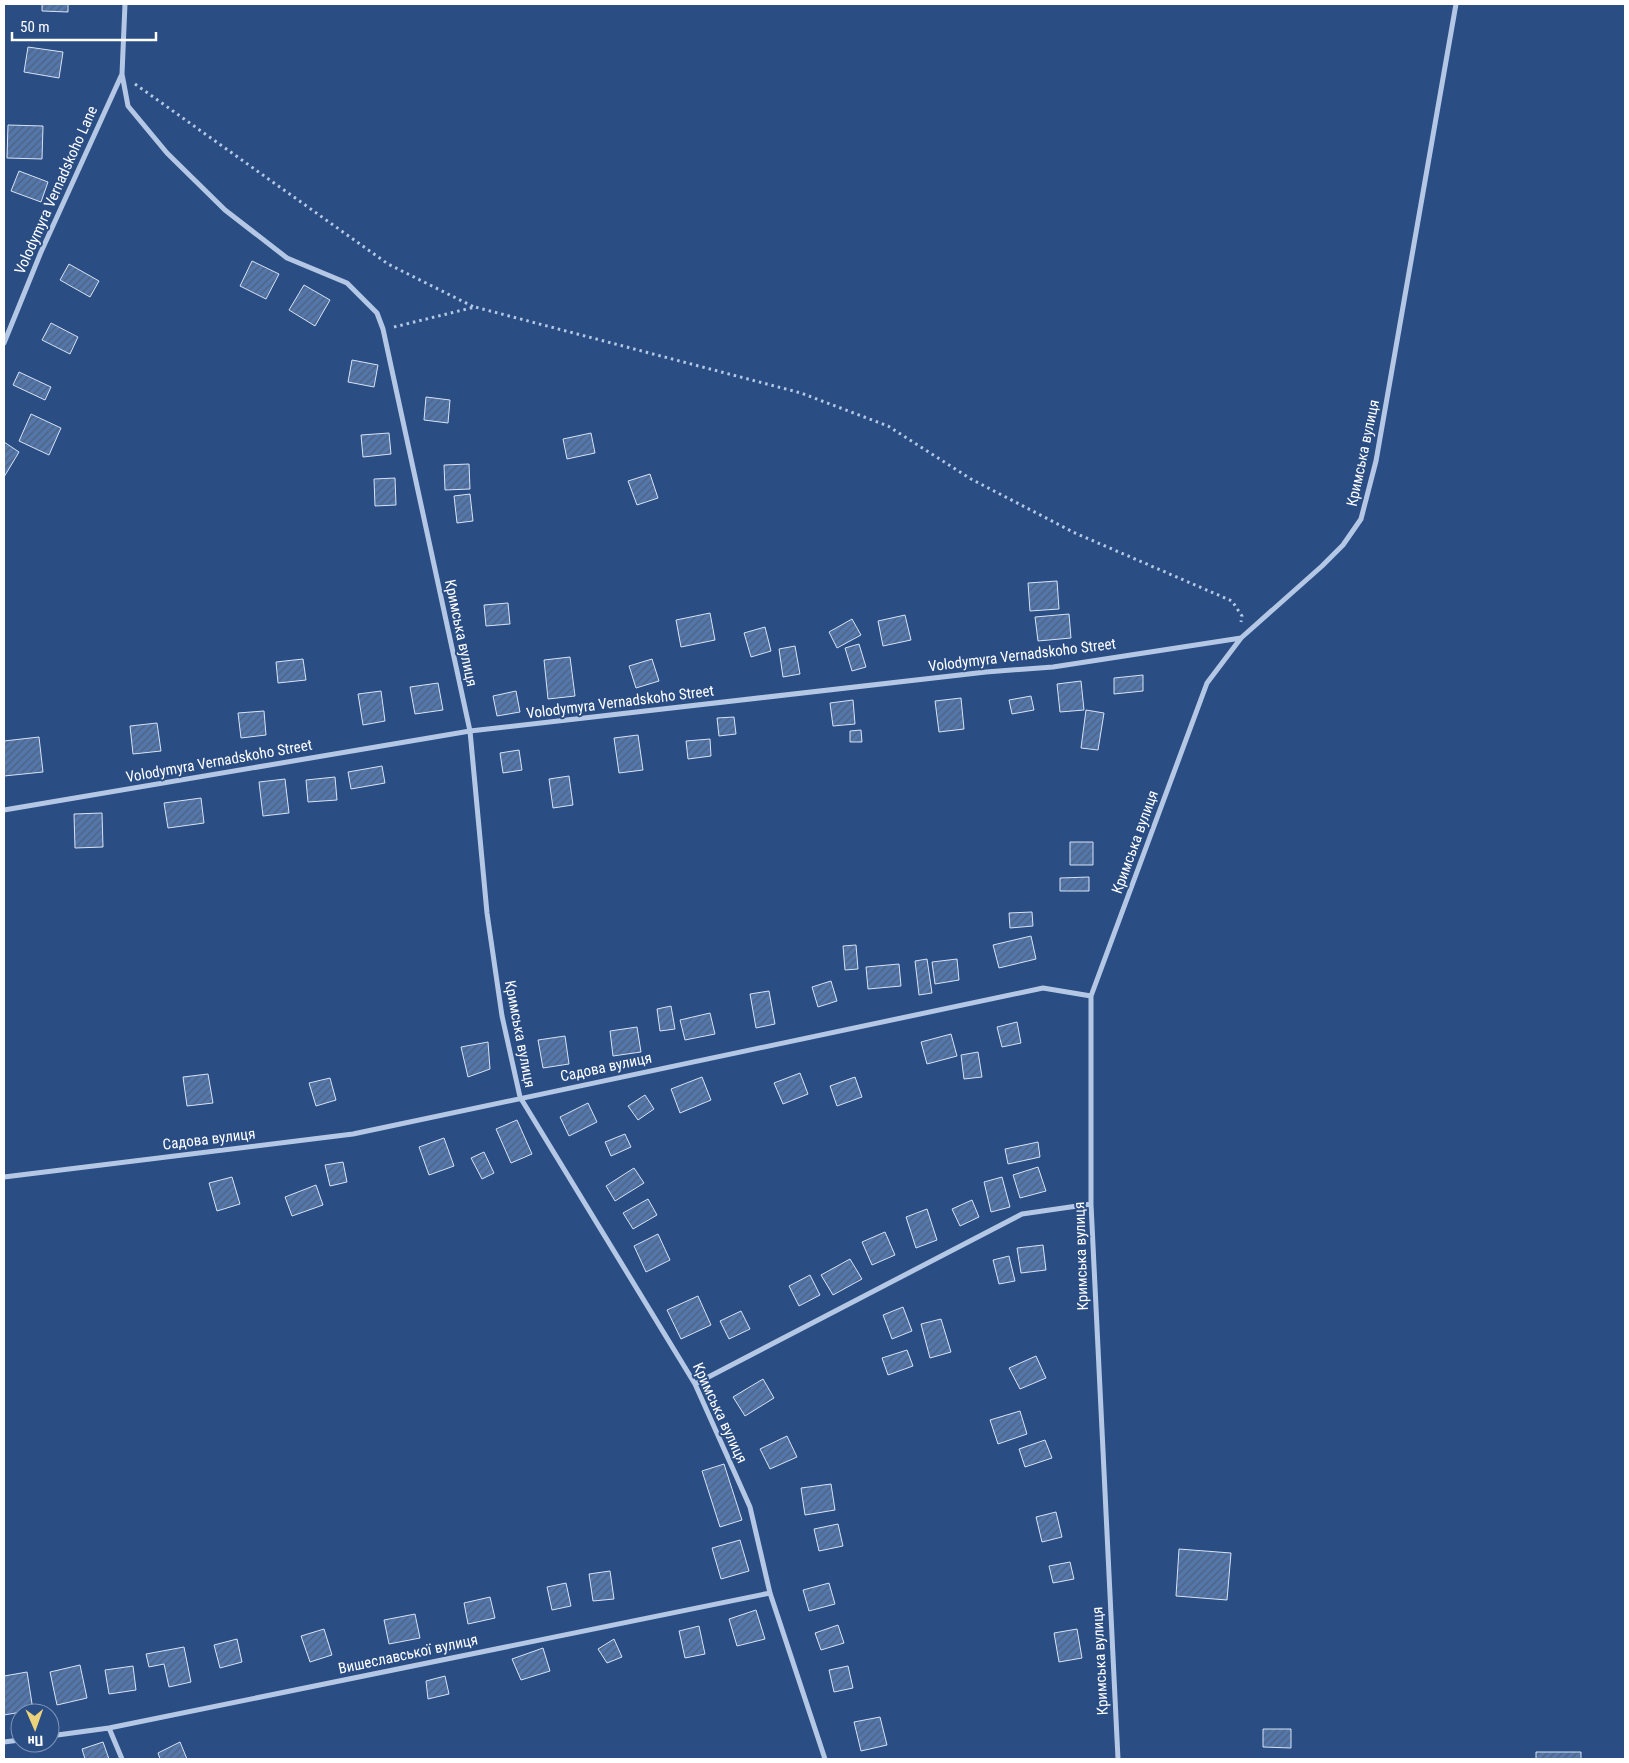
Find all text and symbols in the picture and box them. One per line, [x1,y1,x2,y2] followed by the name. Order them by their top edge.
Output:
[12,10,156,42] scale bar
[20,18,50,36] text: 50 m
[11,103,101,277] street label: Volodymyra Vernadskoho Lane
[1343,398,1383,508] street label: Кримська вулиця
[441,578,481,688] street label: Кримська вулиця
[927,635,1117,675] street label: Volodymyra Vernadskoho Street
[525,682,715,722] street label: Volodymyra Vernadskoho Street
[124,736,314,786] street label: Volodymyra Vernadskoho Street
[1108,788,1162,896] street label: Кримська вулиця
[501,979,539,1089] street label: Кримська вулиця
[558,1048,654,1086] street label: Садова вулиця
[162,1124,256,1154] street label: Садова вулиця
[1070,1201,1092,1311] street label: Кримська вулиця
[689,1360,751,1466] street label: Кримська вулиця
[1088,1606,1112,1716] street label: Кримська вулиця
[337,1630,479,1678] street label: Вишеславської вулиця
[10,1703,60,1753] north arrow
[27,1733,44,1749] text: Пн

